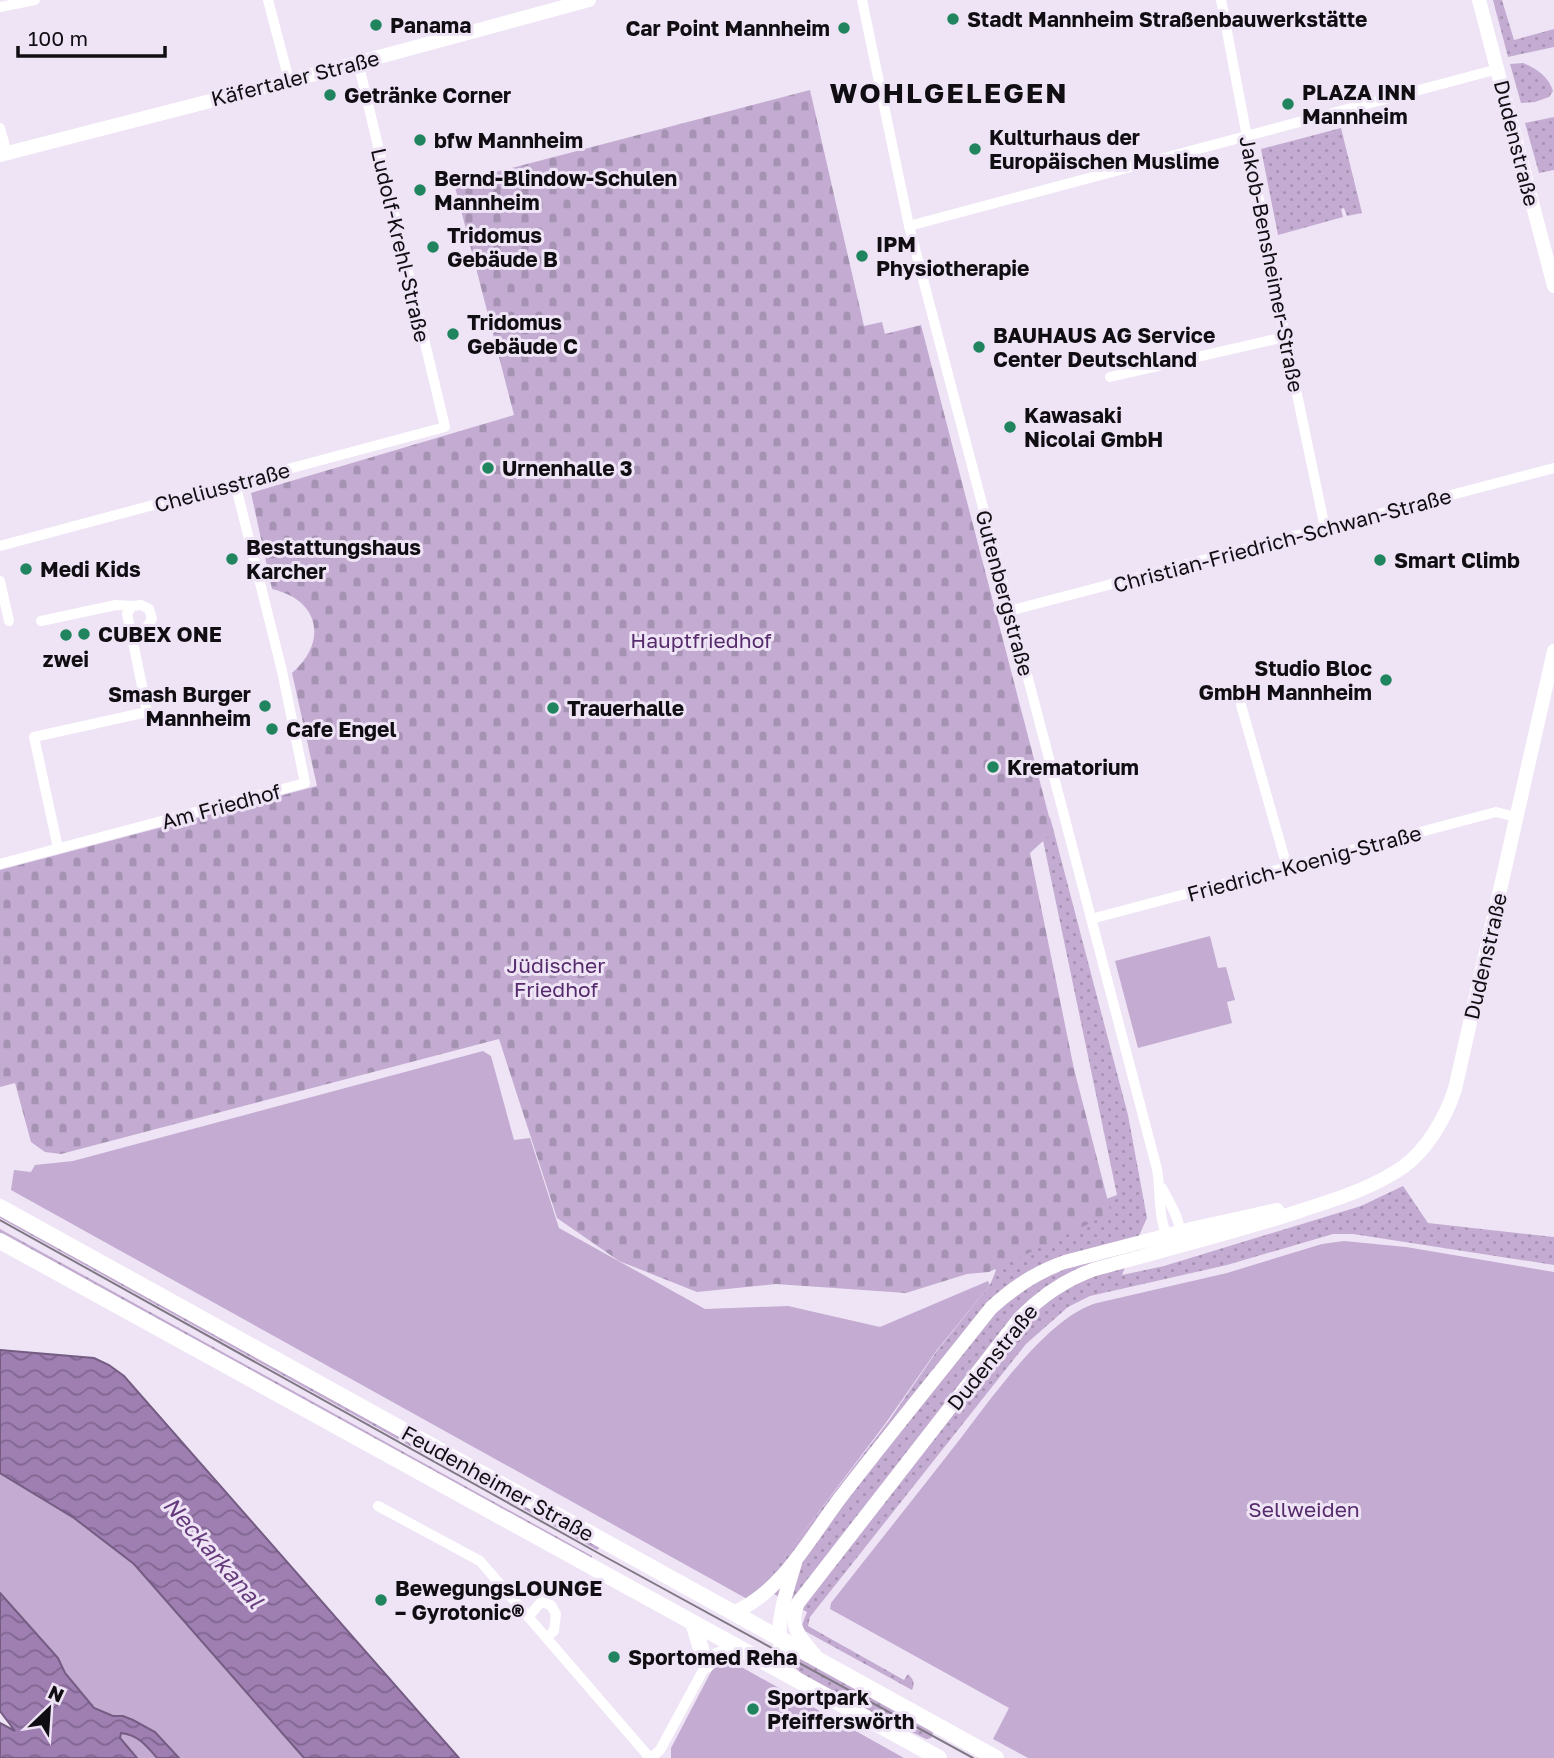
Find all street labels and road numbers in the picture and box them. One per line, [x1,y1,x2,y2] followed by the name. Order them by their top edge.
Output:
[208,45,382,111] street label: Käfertaler Straße
[1489,77,1545,209] street label: Dudenstraße
[1234,134,1310,394] street label: Jakob-Bensheimer-Straße
[366,145,436,345] street label: Ludolf-Krehl-Straße
[151,456,293,518] street label: Cheliusstraße
[1110,482,1454,598] street label: Christian-Friedrich-Schwan-Straße
[970,507,1040,679] street label: Gutenbergstraße
[159,778,284,834] street label: Am Friedhof
[1184,819,1424,907] street label: Friedrich-Koenig-Straße
[1458,890,1512,1022] street label: Dudenstraße
[941,1299,1043,1415] street label: Dudenstraße
[397,1419,599,1547] street label: Feudenheimer Straße

